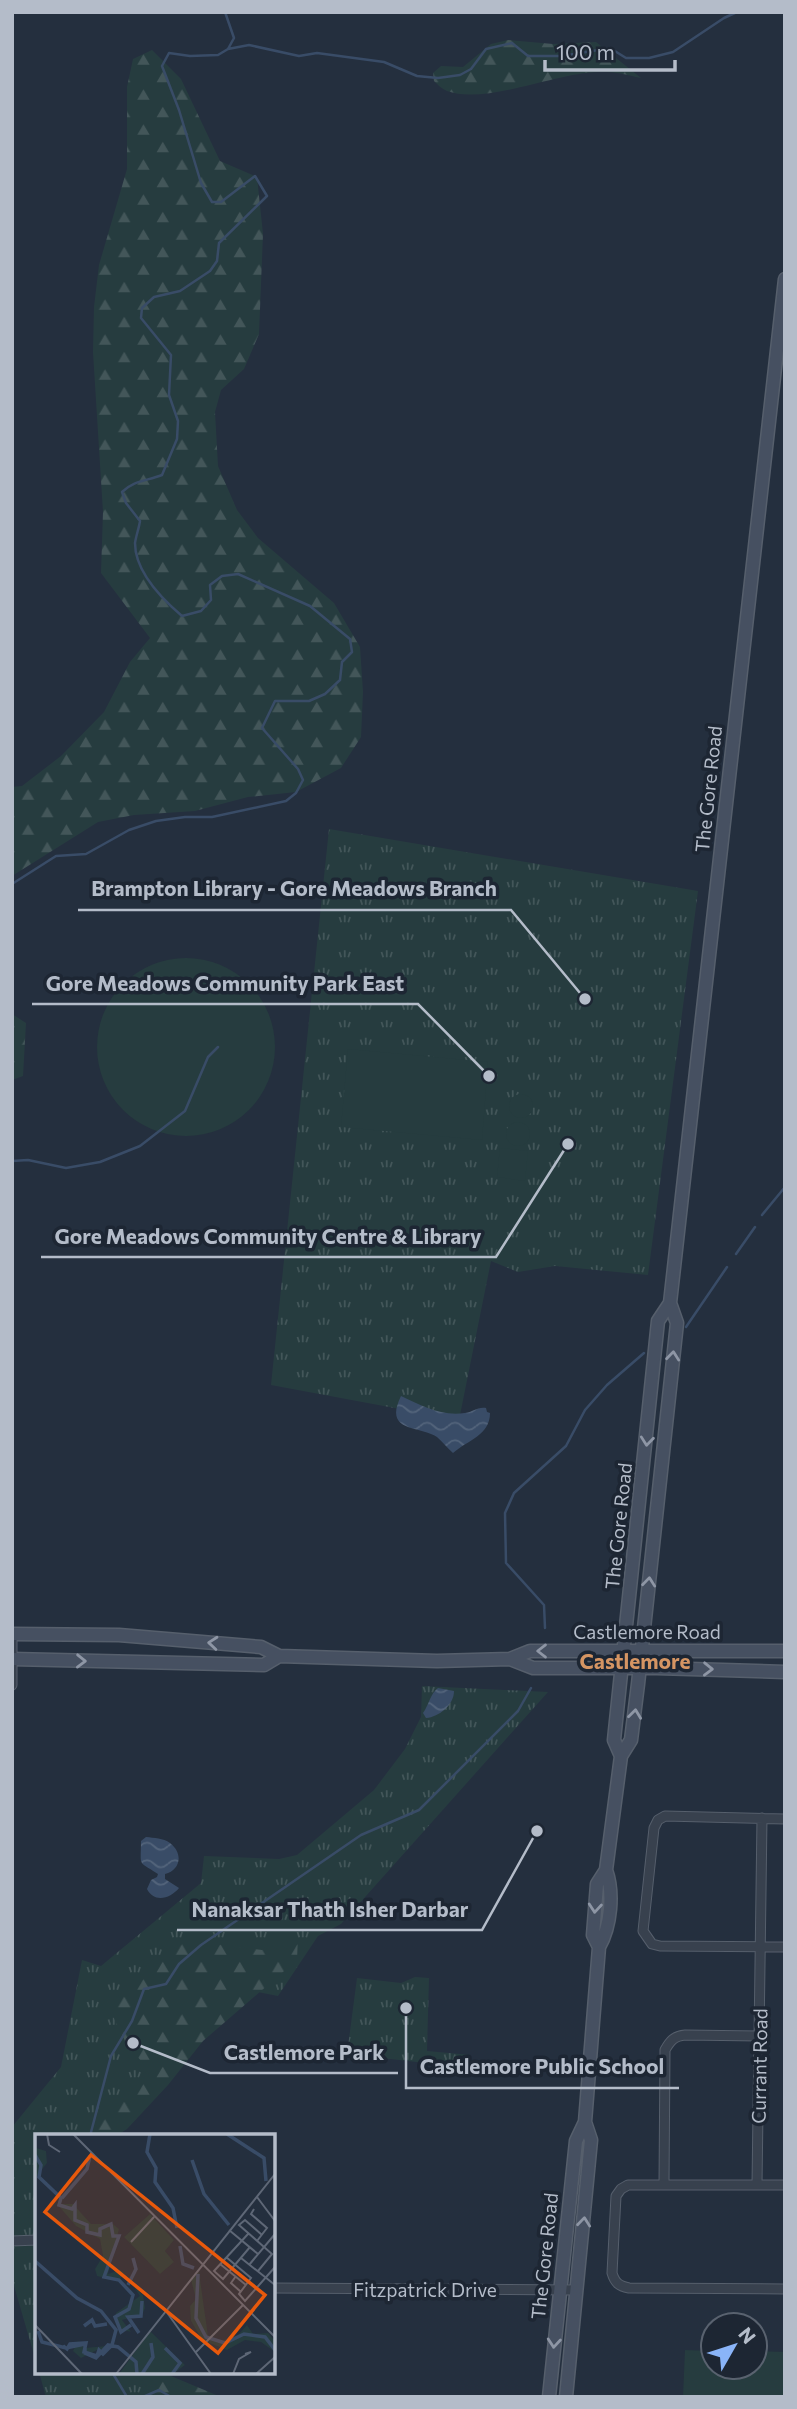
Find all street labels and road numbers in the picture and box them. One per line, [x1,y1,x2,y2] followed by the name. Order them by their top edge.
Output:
[690,724,726,854] street label: The Gore Road
[600,1461,636,1591] street label: The Gore Road
[573,1620,721,1643] street label: Castlemore Road
[746,2008,772,2124] street label: Currant Road
[526,2191,562,2321] street label: The Gore Road
[353,2278,497,2301] street label: Fitzpatrick Drive

